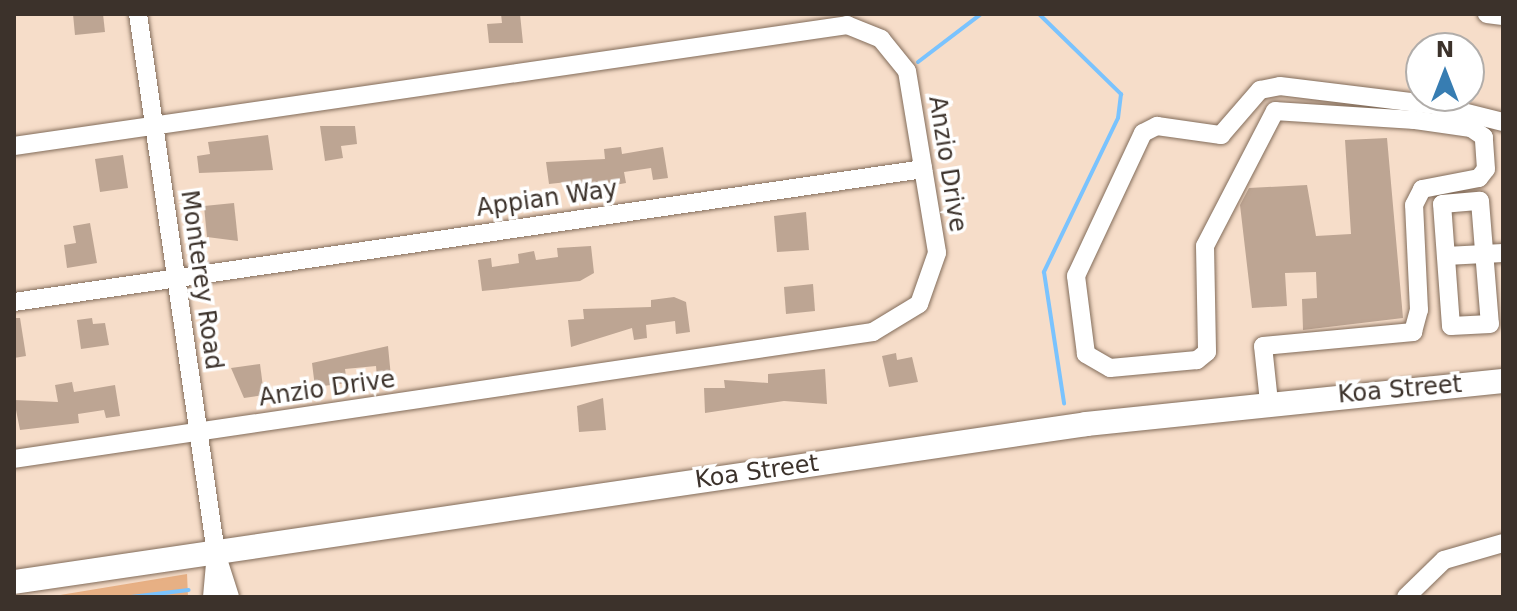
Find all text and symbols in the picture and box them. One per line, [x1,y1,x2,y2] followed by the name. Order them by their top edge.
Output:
[1405,32,1485,112] north arrow
[1436,37,1454,62] text: N
[922,94,972,234] street label: Anzio Drive
[475,175,619,223] street label: Appian Way
[174,188,228,372] street label: Monterey Road
[257,365,397,413] street label: Anzio Drive
[1337,370,1463,410] street label: Koa Street
[693,449,821,495] street label: Koa Street

